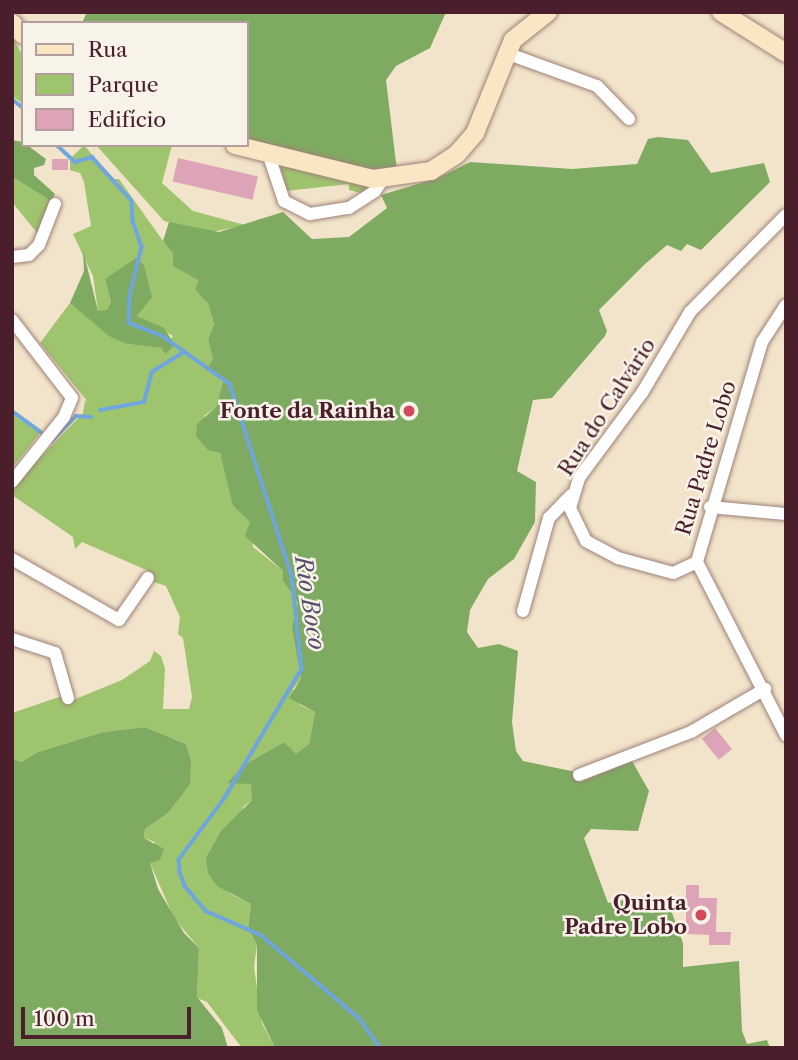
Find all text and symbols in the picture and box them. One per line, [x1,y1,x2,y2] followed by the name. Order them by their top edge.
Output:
[21,21,248,147] legend
[88,37,127,62] text: Rua
[88,72,159,97] text: Parque
[88,107,166,132] text: Edifício
[553,333,661,481] street label: Rua do Calvário
[670,378,742,538] street label: Rua Padre Lobo
[219,398,395,424] place label: Fonte da Rainha
[401,403,417,419] marker: Fonte da Rainha
[289,554,331,652] water label: Rio Boco
[564,890,687,940] place label: Quinta Padre Lobo
[693,907,709,923] marker: Quinta Padre Lobo
[24,993,194,1038] scale bar
[34,1006,95,1031] text: 100 m

